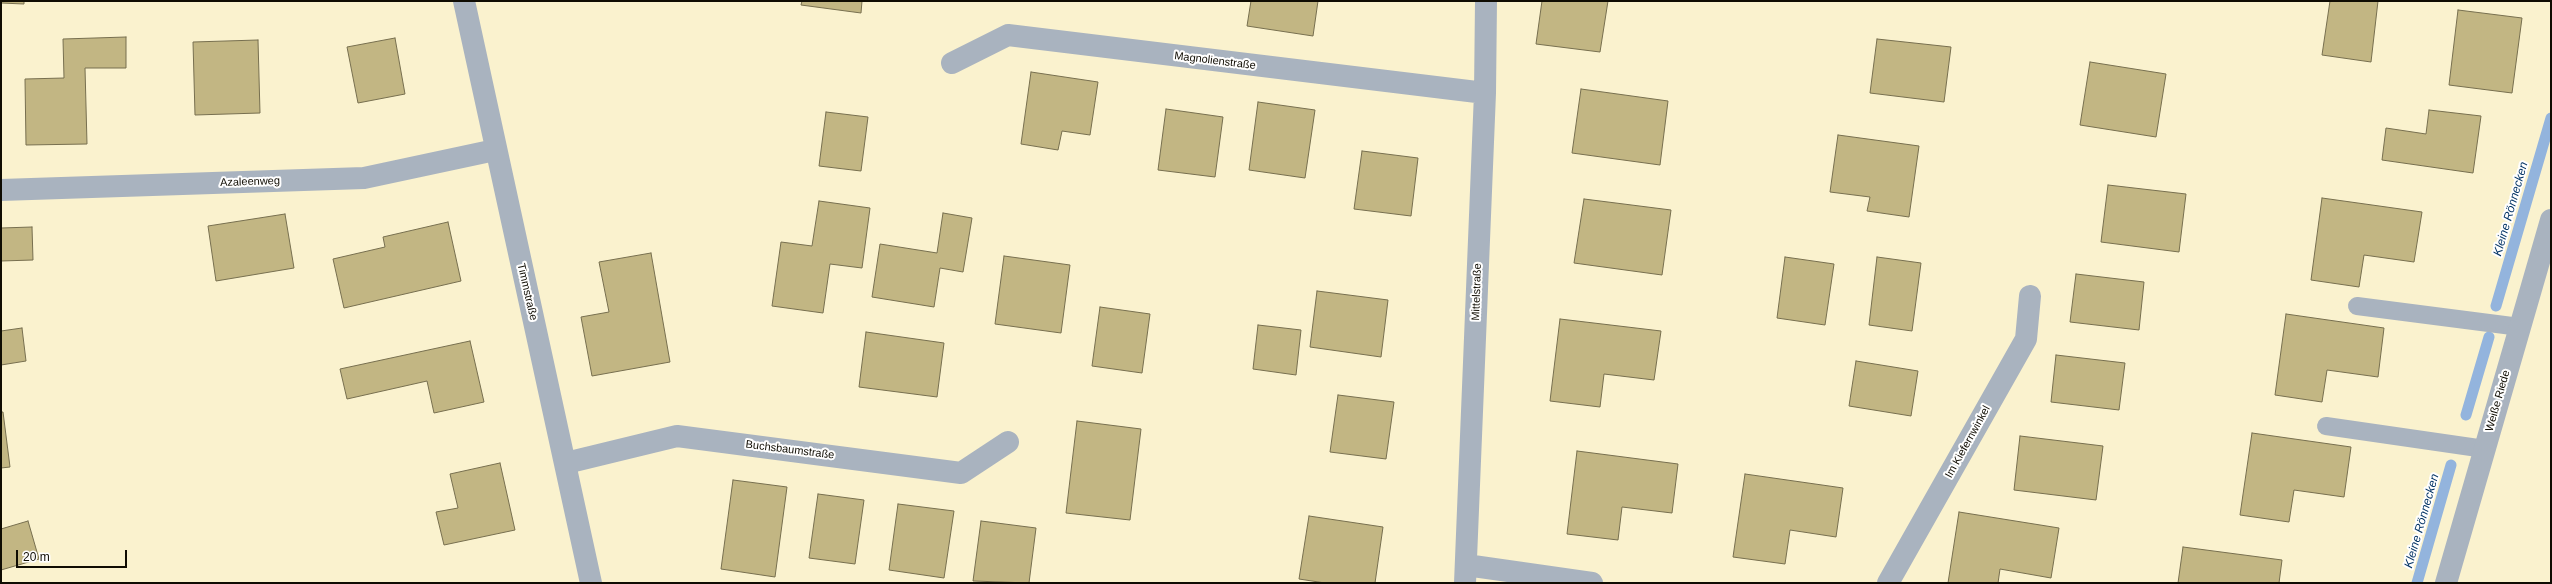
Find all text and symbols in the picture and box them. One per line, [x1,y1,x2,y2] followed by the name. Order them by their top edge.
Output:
[1174,49,1256,73] street label: Magnolienstraße
[2491,160,2531,258] water label: Kleine Rönnecken
[220,174,280,190] street label: Azaleenweg
[514,262,540,322] street label: Timmstraße
[1469,263,1485,321] street label: Mittelstraße
[2483,369,2513,433] street label: Weiße Riede
[1943,404,1993,480] street label: Im Kiefernwinkel
[745,438,835,462] street label: Buchsbaumstraße
[2402,472,2442,570] water label: Kleine Rönnecken
[18,542,129,568] scale bar
[23,550,50,564] text: 20 m

